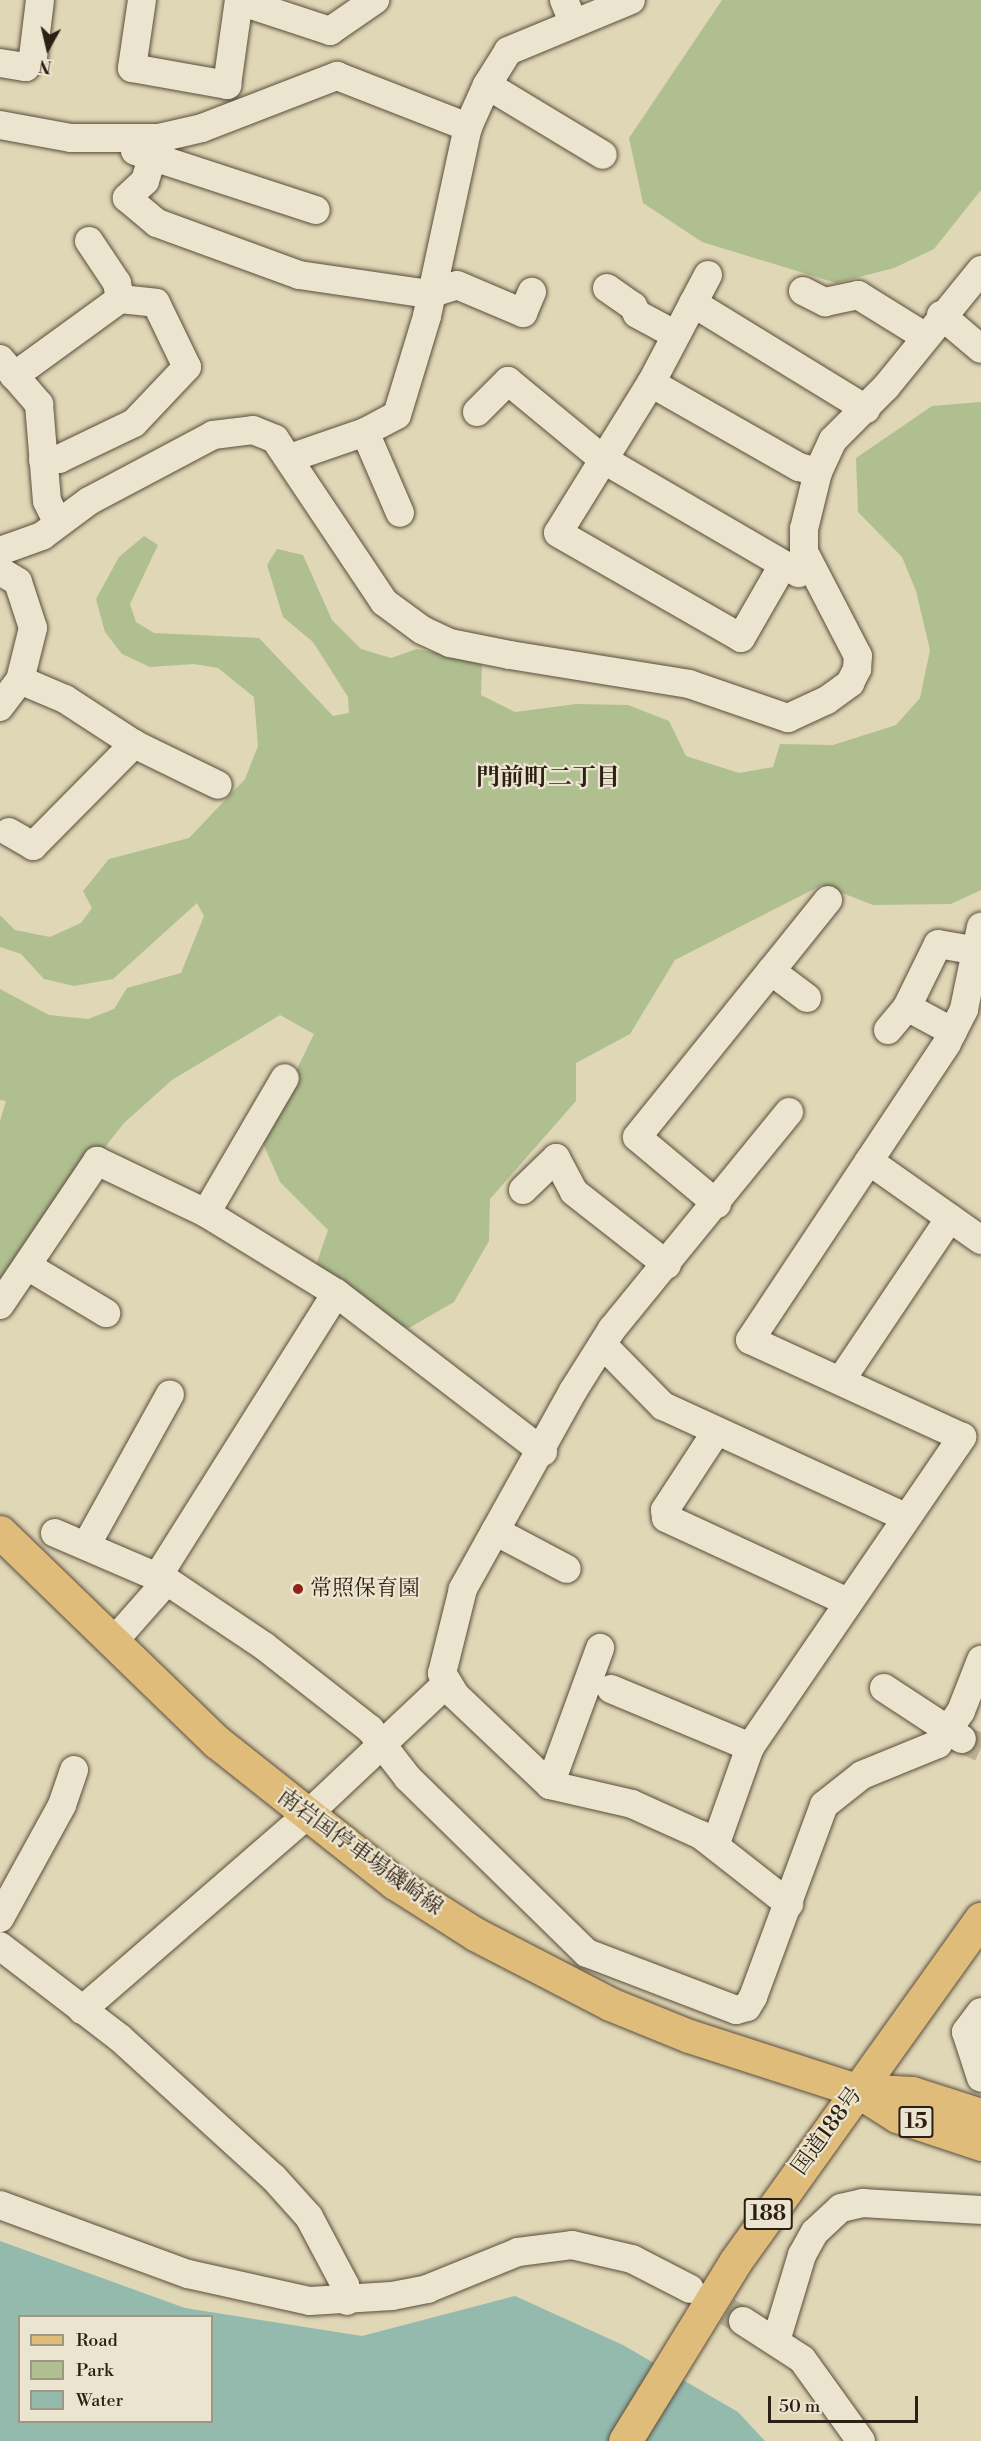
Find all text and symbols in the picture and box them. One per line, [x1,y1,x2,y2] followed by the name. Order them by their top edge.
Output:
[18,18,78,78] north arrow
[38,55,53,77] text: N
[476,765,620,793] district label: 門前町二丁目
[310,1576,420,1602] place label: 常照保育園
[291,1582,305,1596] marker: 常照保育園
[272,1783,448,1921] street label: 南岩国停車場磯崎線
[786,2082,868,2180] street label: 国道188号
[898,2104,934,2140] road number: 15
[742,2196,794,2232] road number: 188
[18,2315,213,2423] legend
[76,2329,118,2352] text: Road
[76,2359,113,2382] text: Park
[771,2384,921,2422] scale bar
[76,2389,123,2412] text: Water
[779,2395,820,2418] text: 50 m

